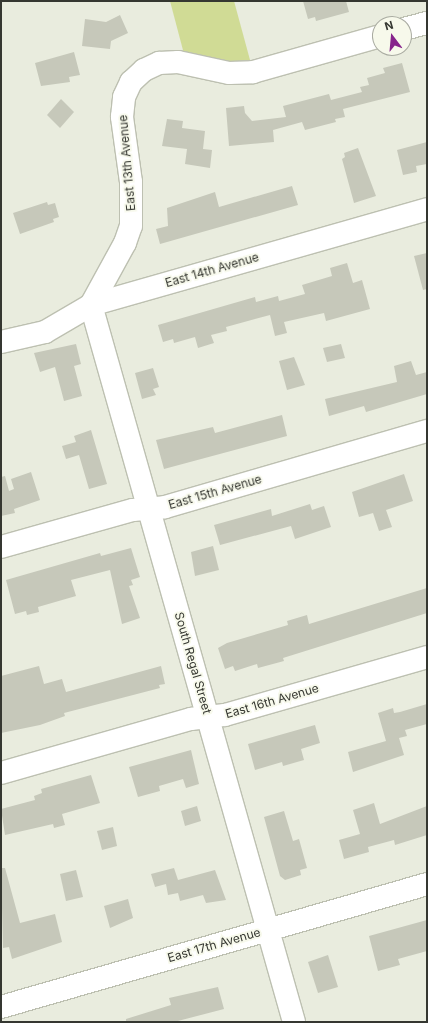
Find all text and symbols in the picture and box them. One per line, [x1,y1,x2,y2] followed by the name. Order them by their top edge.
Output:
[372,16,412,56] north arrow
[383,18,395,33] text: N
[116,114,138,212] street label: East 13th Avenue
[164,250,260,290] street label: East 14th Avenue
[167,472,263,512] street label: East 15th Avenue
[172,610,214,716] street label: South Regal Street
[224,681,320,721] street label: East 16th Avenue
[166,925,262,965] street label: East 17th Avenue

